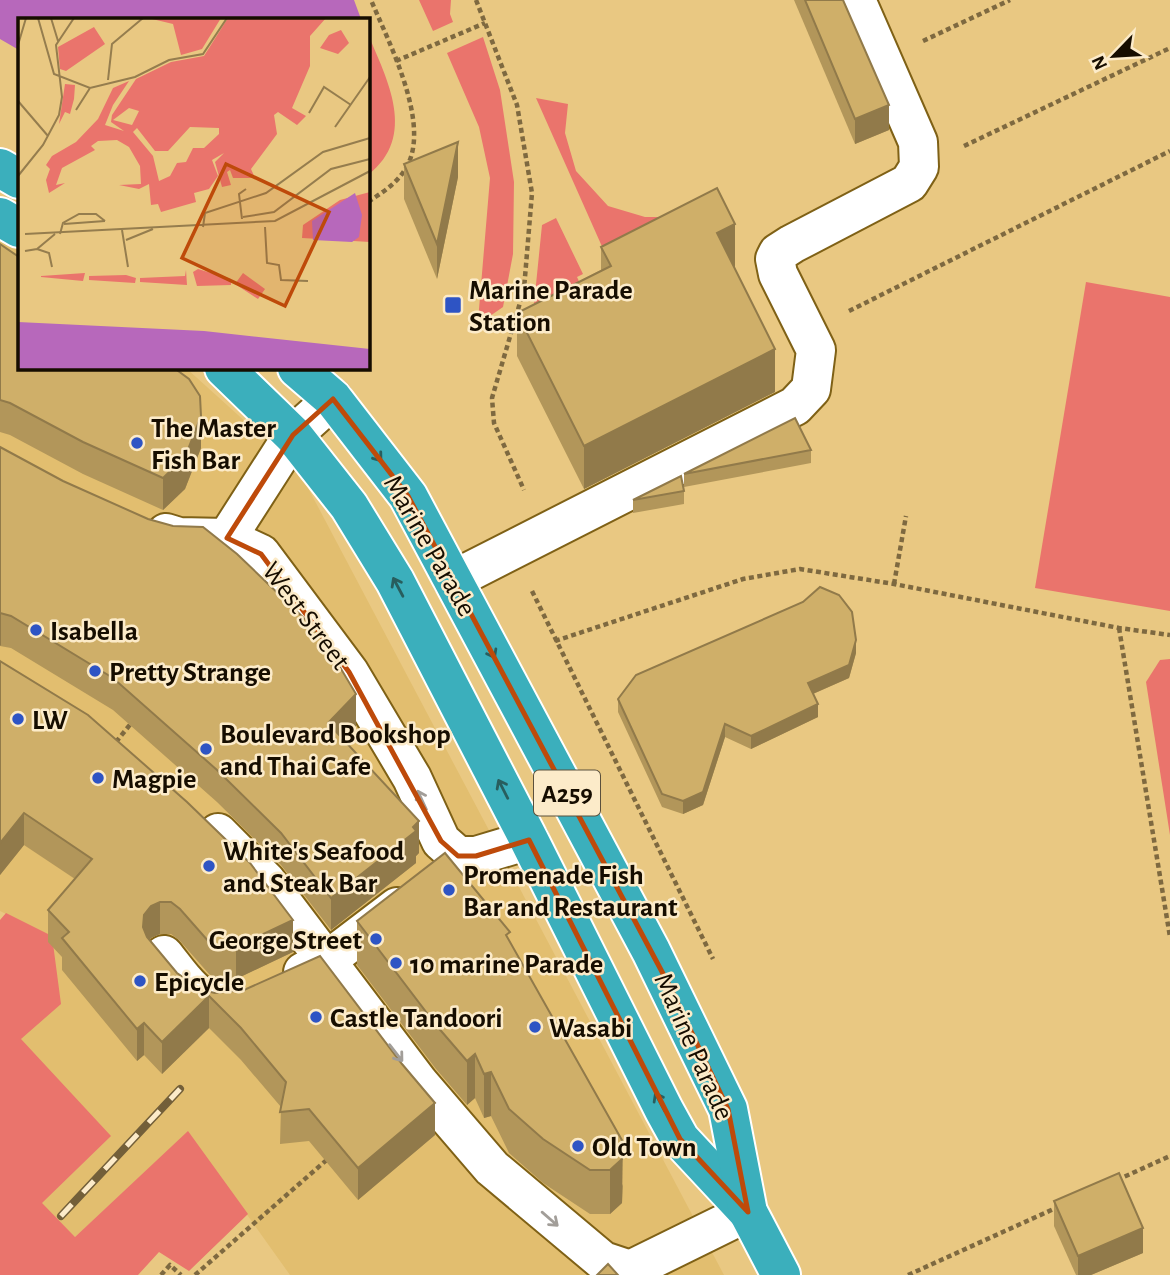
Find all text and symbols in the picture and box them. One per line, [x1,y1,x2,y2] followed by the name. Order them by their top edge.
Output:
[18,18,369,369] inset map
[1079,21,1149,91] north arrow
[1089,53,1111,73] text: N
[469,277,633,337] place label: Marine Parade Station
[443,295,463,315] marker: Marine Parade Station
[151,415,276,475] place label: The Master Fish Bar
[129,435,145,451] marker: The Master Fish Bar
[367,443,382,462] one-way arrow
[378,471,481,621] street label: Marine Parade
[256,557,355,675] street label: West Street
[391,578,405,598] one-way arrow
[50,618,138,646] place label: Isabella
[28,622,44,638] marker: Isabella
[483,638,497,659] one-way arrow
[109,659,271,687] place label: Pretty Strange
[87,663,103,679] marker: Pretty Strange
[32,707,69,735] place label: LW
[10,711,26,727] marker: LW
[220,721,451,781] place label: Boulevard Bookshop and Thai Cafe
[198,741,214,757] marker: Boulevard Bookshop and Thai Cafe
[112,766,197,794] place label: Magpie
[90,770,106,786] marker: Magpie
[534,771,600,816] road number: A259
[495,779,509,800] one-way arrow
[415,790,428,811] one-way arrow
[223,838,404,898] place label: White's Seafood and Steak Bar
[201,858,217,874] marker: White's Seafood and Steak Bar
[463,862,678,922] place label: Promenade Fish Bar and Restaurant
[441,882,457,898] marker: Promenade Fish Bar and Restaurant
[209,927,363,955] place label: George Street
[368,931,384,947] marker: George Street
[410,951,603,979] place label: 10 marine Parade
[388,955,404,971] marker: 10 marine Parade
[154,969,244,997] place label: Epicycle
[648,969,738,1125] street label: Marine Parade
[132,973,148,989] marker: Epicycle
[330,1005,503,1033] place label: Castle Tandoori
[308,1009,324,1025] marker: Castle Tandoori
[549,1015,632,1043] place label: Wasabi
[527,1019,543,1035] marker: Wasabi
[388,1043,403,1062] one-way arrow
[653,1092,666,1113] one-way arrow
[592,1134,697,1162] place label: Old Town
[570,1138,586,1154] marker: Old Town
[541,1211,559,1227] one-way arrow

